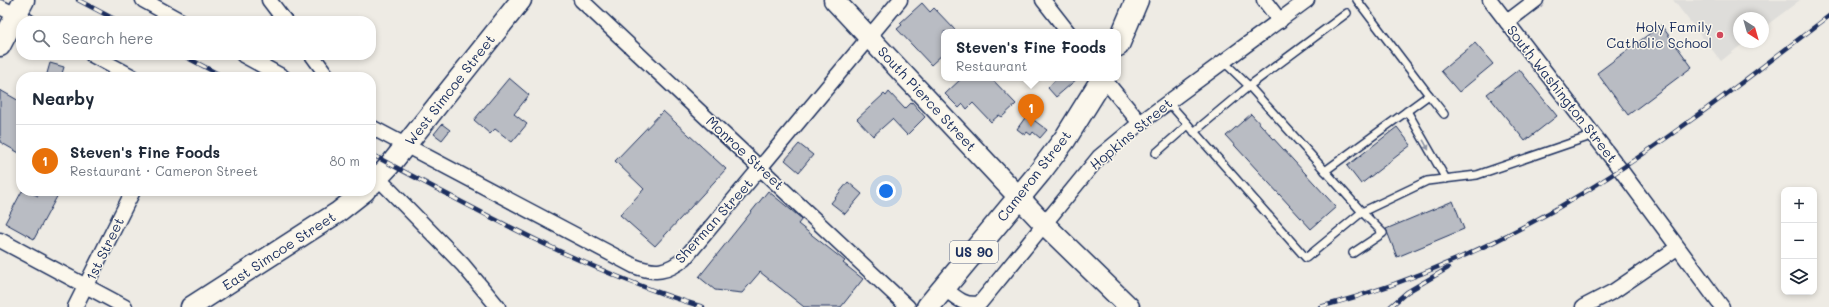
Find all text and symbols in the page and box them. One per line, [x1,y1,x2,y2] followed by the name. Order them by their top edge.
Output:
[1733,12,1769,48] north arrow
[16,16,376,60] search box
[1606,17,1712,52] place label: Holy Family Catholic School
[1503,21,1622,166] street label: South Washington Street
[30,27,52,49] icon: search
[62,28,153,48] text: Search here
[941,29,1121,81] popup
[400,30,499,149] street label: West Simcoe Street
[1715,30,1725,40] marker: Holy Family Catholic School
[956,37,1106,57] text: Steven's Fine Foods
[874,42,981,155] street label: South Pierce Street
[956,57,1027,74] text: Restaurant
[32,87,94,109] text: Nearby
[1085,93,1176,174] street label: Hopkins Street
[1018,94,1044,127] pin: 1
[702,111,788,194] street label: Monroe Street
[992,126,1075,225] street label: Cameron Street
[1423,139,1430,151] one-way arrow
[70,142,220,162] text: Steven's Fine Foods
[42,152,48,169] text: 1
[330,152,360,169] text: 80 m
[70,162,258,179] text: Restaurant · Cameron Street
[670,174,757,267] street label: Sherman Street
[876,181,896,201] your location
[1781,187,1817,295] map controls
[1781,187,1817,223] button: +
[218,207,339,294] street label: East Simcoe Street
[81,214,128,284] street label: 1st Street
[1781,223,1817,259] button: −
[950,241,998,263] road number: US 90
[1781,259,1817,295] button: layers

